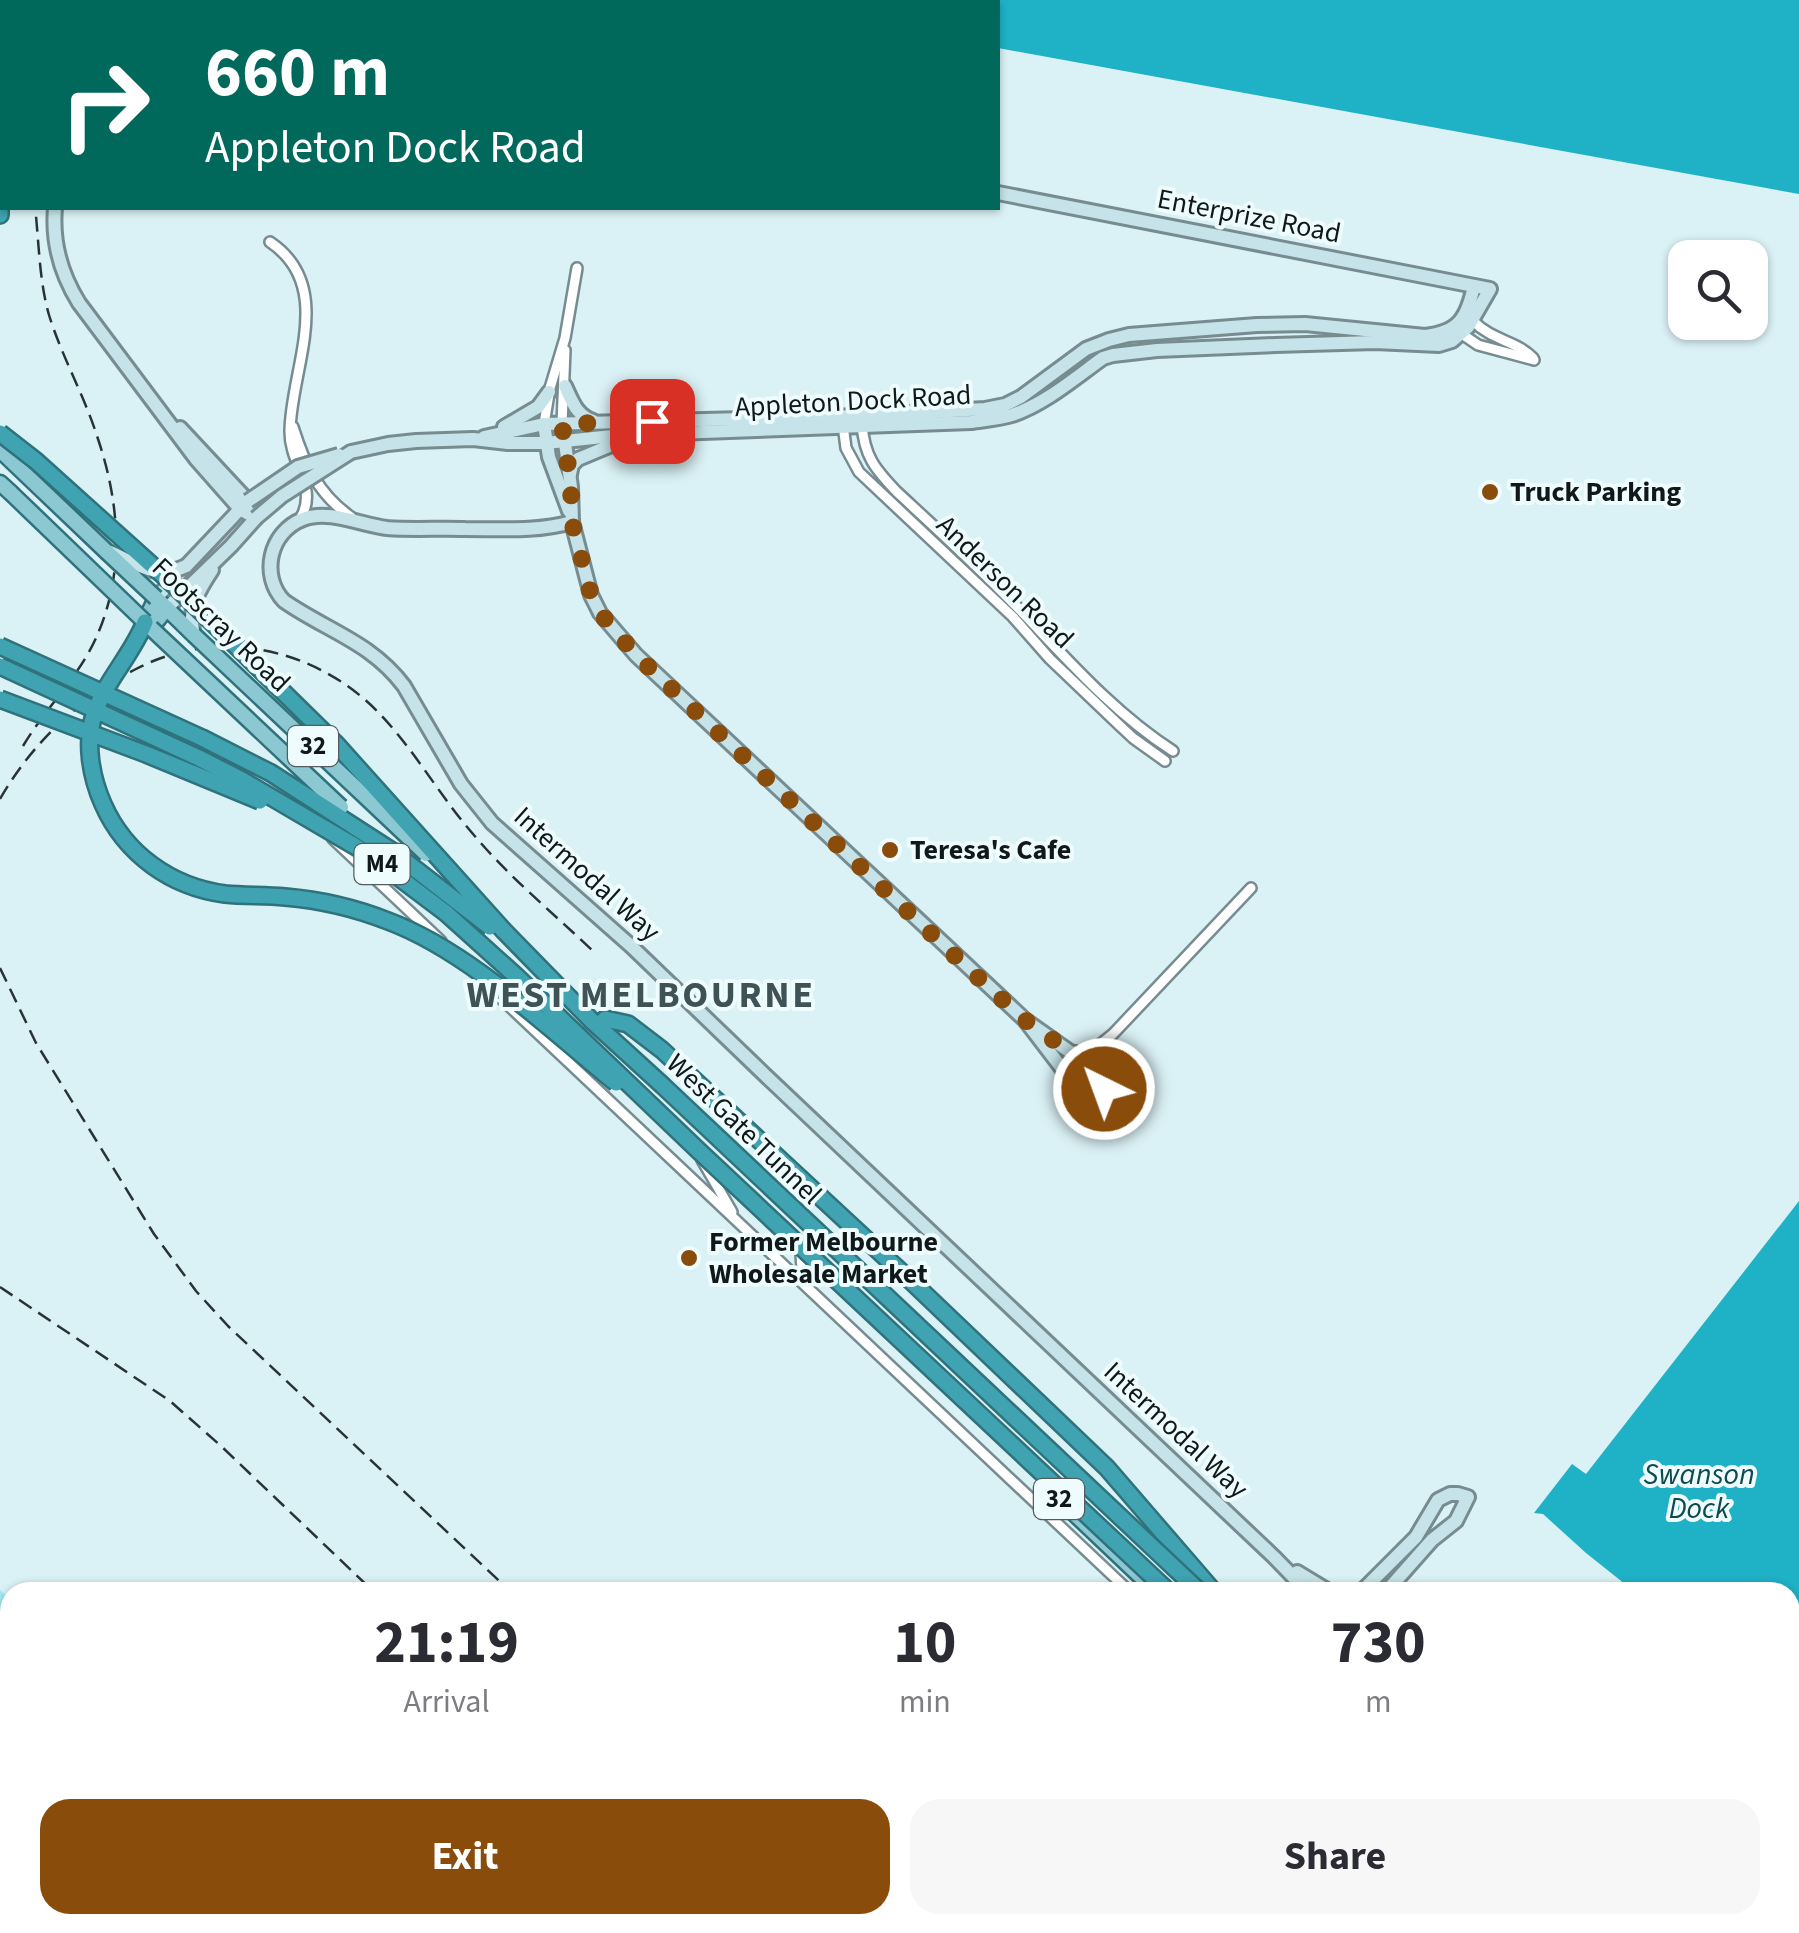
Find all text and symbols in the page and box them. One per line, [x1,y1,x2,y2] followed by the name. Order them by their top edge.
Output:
[205,23,390,123] text: 660 m
[40,40,170,170] icon: right
[205,116,586,180] text: Appleton Dock Road
[1154,179,1344,253] street label: Enterprize Road
[1668,240,1768,340] map controls
[1668,240,1768,340] button: search
[734,375,972,427] street label: Appleton Dock Road
[610,379,695,464] pin
[625,394,680,449] icon: arrive
[1510,472,1681,512] place label: Truck Parking
[1479,481,1501,503] marker: Truck Parking
[927,506,1083,658] street label: Anderson Road
[143,548,299,702] street label: Footscray Road
[288,726,338,766] road number: 32
[505,797,669,951] street label: Intermodal Way
[910,830,1071,870] place label: Teresa's Cafe
[879,839,901,861] marker: Teresa's Cafe
[354,844,410,884] road number: M4
[467,968,815,1022] district label: WEST MELBOURNE
[1052,1037,1156,1141] position arrow
[657,1044,831,1214] street label: West Gate Tunnel
[709,1222,938,1294] place label: Former Melbourne Wholesale Market
[678,1247,700,1269] marker: Former Melbourne Wholesale Market
[1095,1352,1257,1508] street label: Intermodal Way
[1643,1453,1755,1530] water label: Swanson Dock
[1034,1479,1084,1519] road number: 32
[374,1601,519,1686] text: 21:19
[893,1601,957,1686] text: 10
[1331,1601,1426,1686] text: 730
[404,1679,490,1725] text: Arrival
[899,1679,951,1725] text: min
[1365,1679,1392,1725] text: m
[40,1799,890,1914] button: Exit
[910,1799,1760,1914] button: Share

